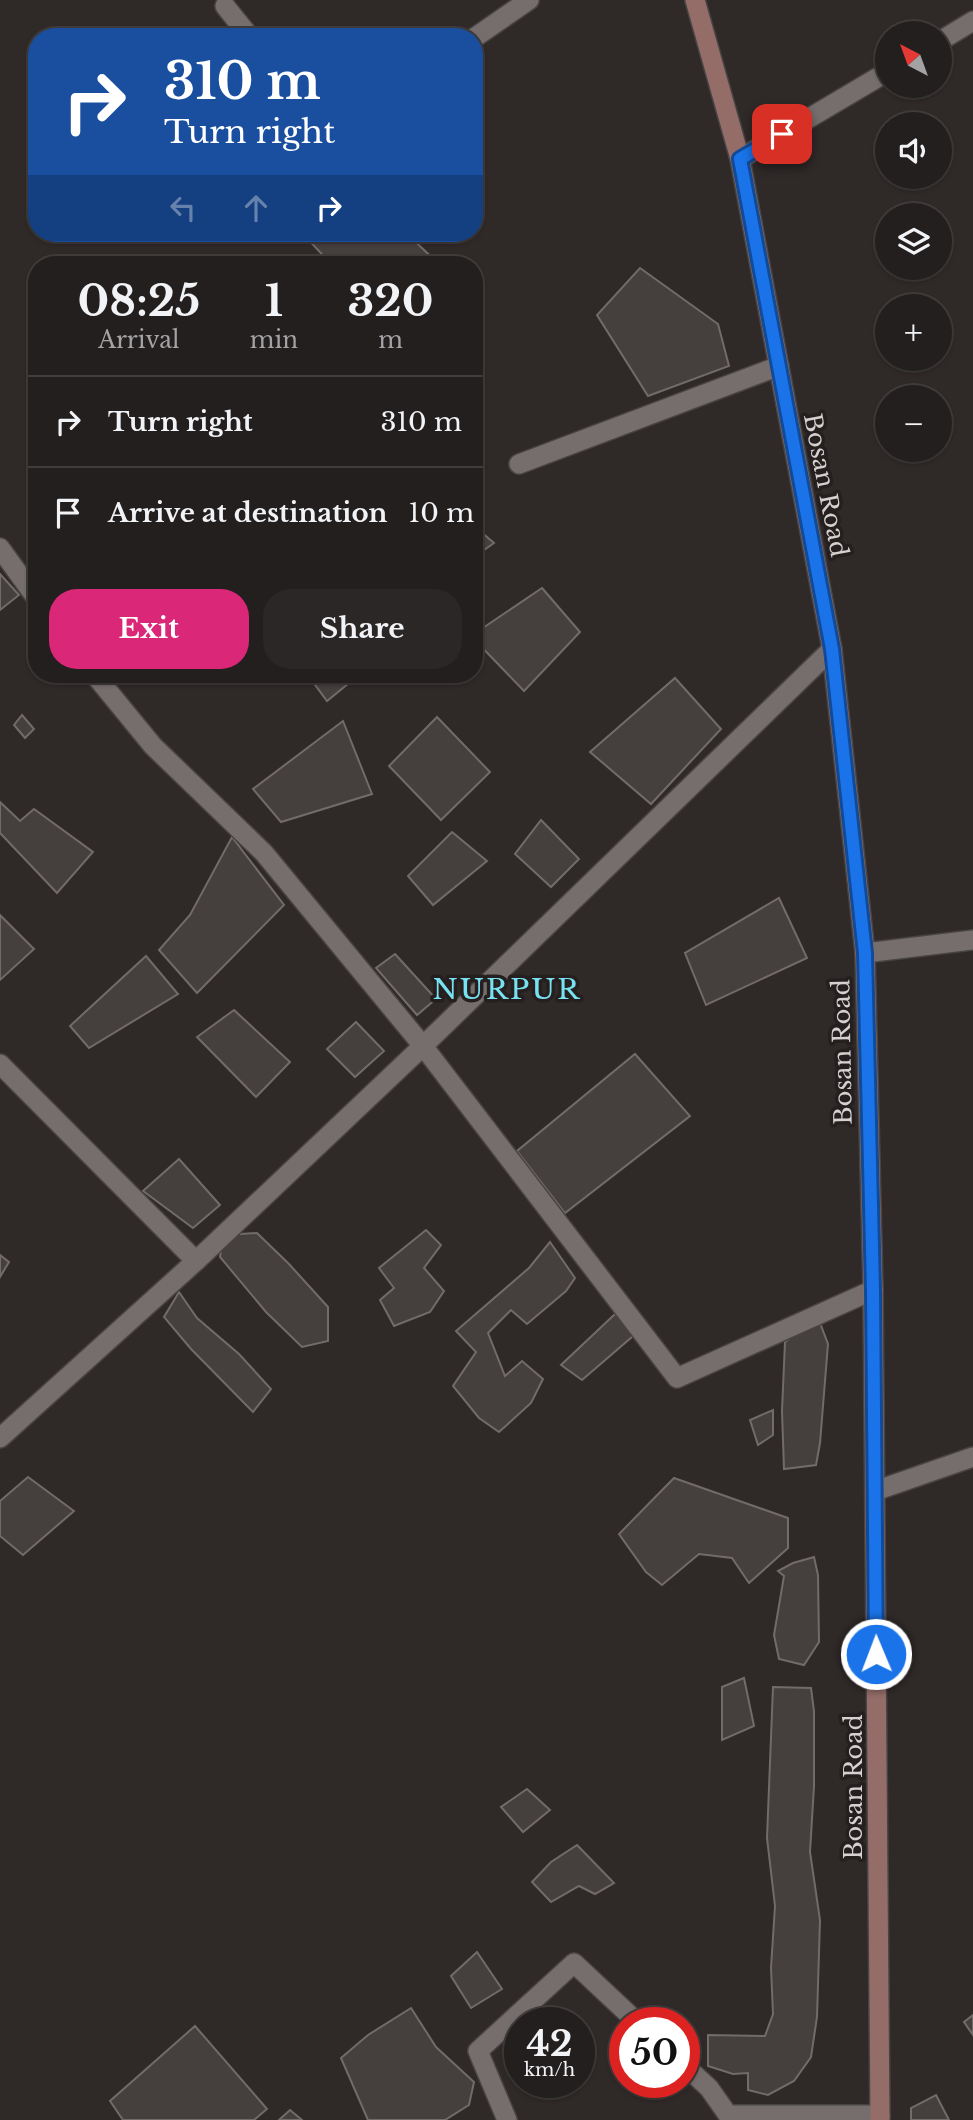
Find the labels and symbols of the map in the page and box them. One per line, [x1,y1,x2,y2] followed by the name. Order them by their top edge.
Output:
[875,21,952,98] north arrow
[752,104,812,164] pin
[798,411,854,559] street label: Bosan Road
[433,972,581,1007] district label: NURPUR
[826,979,858,1125] street label: Bosan Road
[839,1617,913,1691] position arrow
[839,1714,868,1860] street label: Bosan Road
[609,2007,700,2098] speed limit sign: 50

